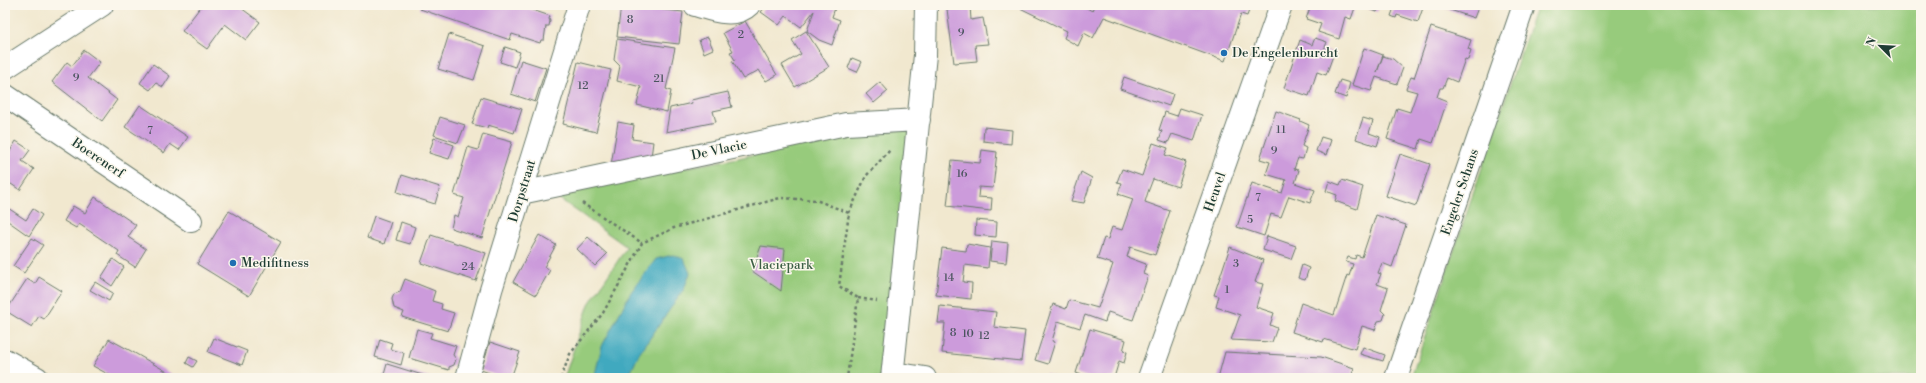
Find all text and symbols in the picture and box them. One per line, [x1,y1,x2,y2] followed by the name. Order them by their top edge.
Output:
[627,13,634,27] house number: 8
[958,26,965,40] house number: 9
[1860,26,1900,66] north arrow
[738,28,744,42] house number: 2
[1864,35,1880,49] text: N
[1232,45,1339,61] place label: De Engelenburcht
[1219,48,1229,58] marker: De Engelenburcht
[73,71,80,85] house number: 9
[653,72,665,86] house number: 21
[577,79,589,93] house number: 12
[1276,123,1286,137] house number: 11
[147,124,153,138] house number: 7
[68,134,128,182] street label: Boerenerf
[690,136,749,164] street label: De Vlacie
[1271,144,1278,158] house number: 9
[1438,146,1482,237] street label: Engeler Schans
[505,157,539,224] street label: Dorpstraat
[956,167,968,181] house number: 16
[1201,170,1229,214] street label: Heuvel
[1255,191,1261,205] house number: 7
[1247,213,1253,227] house number: 5
[241,255,309,271] place label: Medifitness
[748,257,814,273] park label: Vlaciepark
[1233,257,1239,271] house number: 3
[228,258,238,268] marker: Medifitness
[462,260,475,274] house number: 24
[944,271,955,285] house number: 14
[1225,283,1230,297] house number: 1
[950,326,957,340] house number: 8
[962,327,974,341] house number: 10
[978,329,990,343] house number: 12

